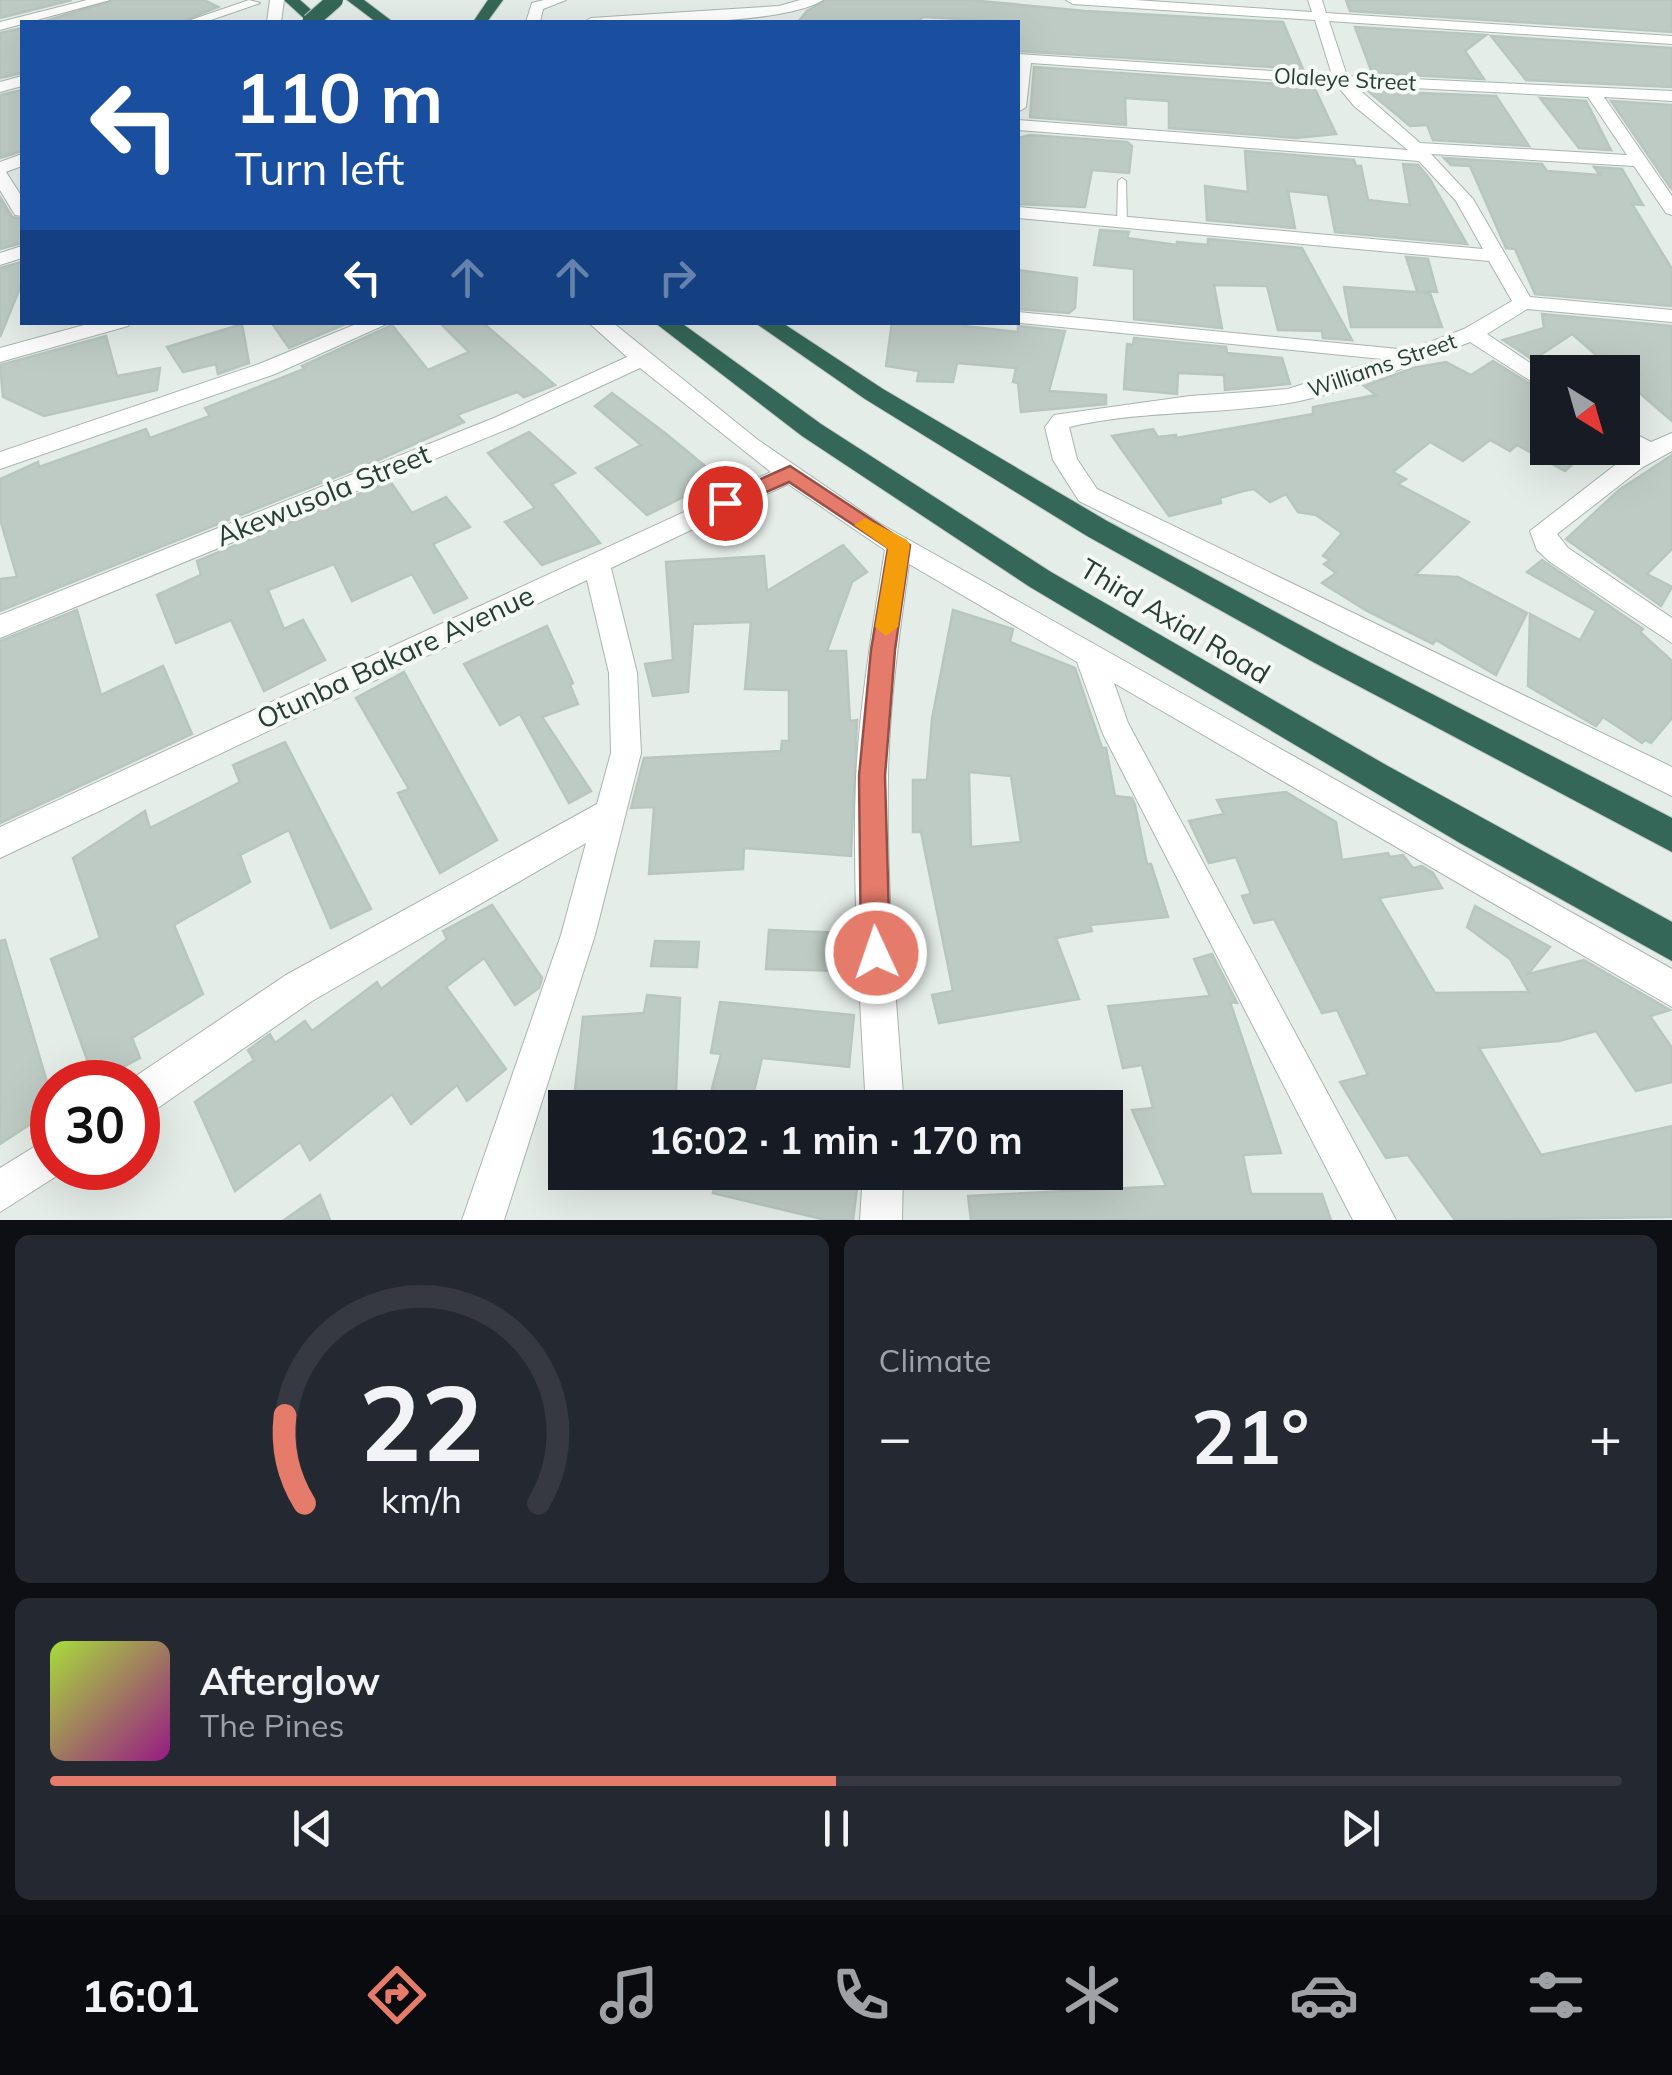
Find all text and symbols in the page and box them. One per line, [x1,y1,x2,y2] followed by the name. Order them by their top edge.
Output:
[235,53,443,141] text: 110 m
[70,60,200,190] icon: left
[1273,61,1417,97] street label: Olaleye Street
[235,140,404,196] text: Turn left
[335,250,390,305] icon: left
[440,250,495,305] icon: ahead
[545,250,600,305] icon: ahead
[650,250,705,305] icon: right
[1304,326,1460,404] street label: Williams Street
[1530,355,1640,465] north arrow
[1530,355,1640,465] map controls
[210,435,435,554] street label: Akewusola Street
[683,461,768,546] pin
[698,476,753,531] icon: arrive
[1074,550,1276,691] street label: Third Axial Road
[251,577,539,736] street label: Otunba Bakare Avenue
[824,901,928,1005] position arrow
[30,1060,160,1190] speed limit sign: 30
[648,1116,1023,1164] text: 16:02 · 1 min · 170 m
[879,1340,991,1380] text: Climate
[359,1356,484,1487] text: 22
[1191,1389,1309,1483] text: 21°
[879,1402,912,1471] text: −
[1589,1402,1622,1471] text: +
[381,1477,462,1522] text: km/h
[200,1657,380,1705] text: Afterglow
[200,1705,344,1745] text: The Pines
[285,1801,340,1856] icon: previous
[809,1801,864,1856] icon: pause
[1333,1801,1388,1856] icon: next
[362,1960,432,2030] icon: directions
[594,1960,664,2030] icon: music
[826,1960,896,2030] icon: phone
[1057,1960,1127,2030] icon: climate
[1289,1960,1359,2030] icon: car
[1521,1960,1591,2030] icon: filters
[81,1967,200,2023] text: 16:01

